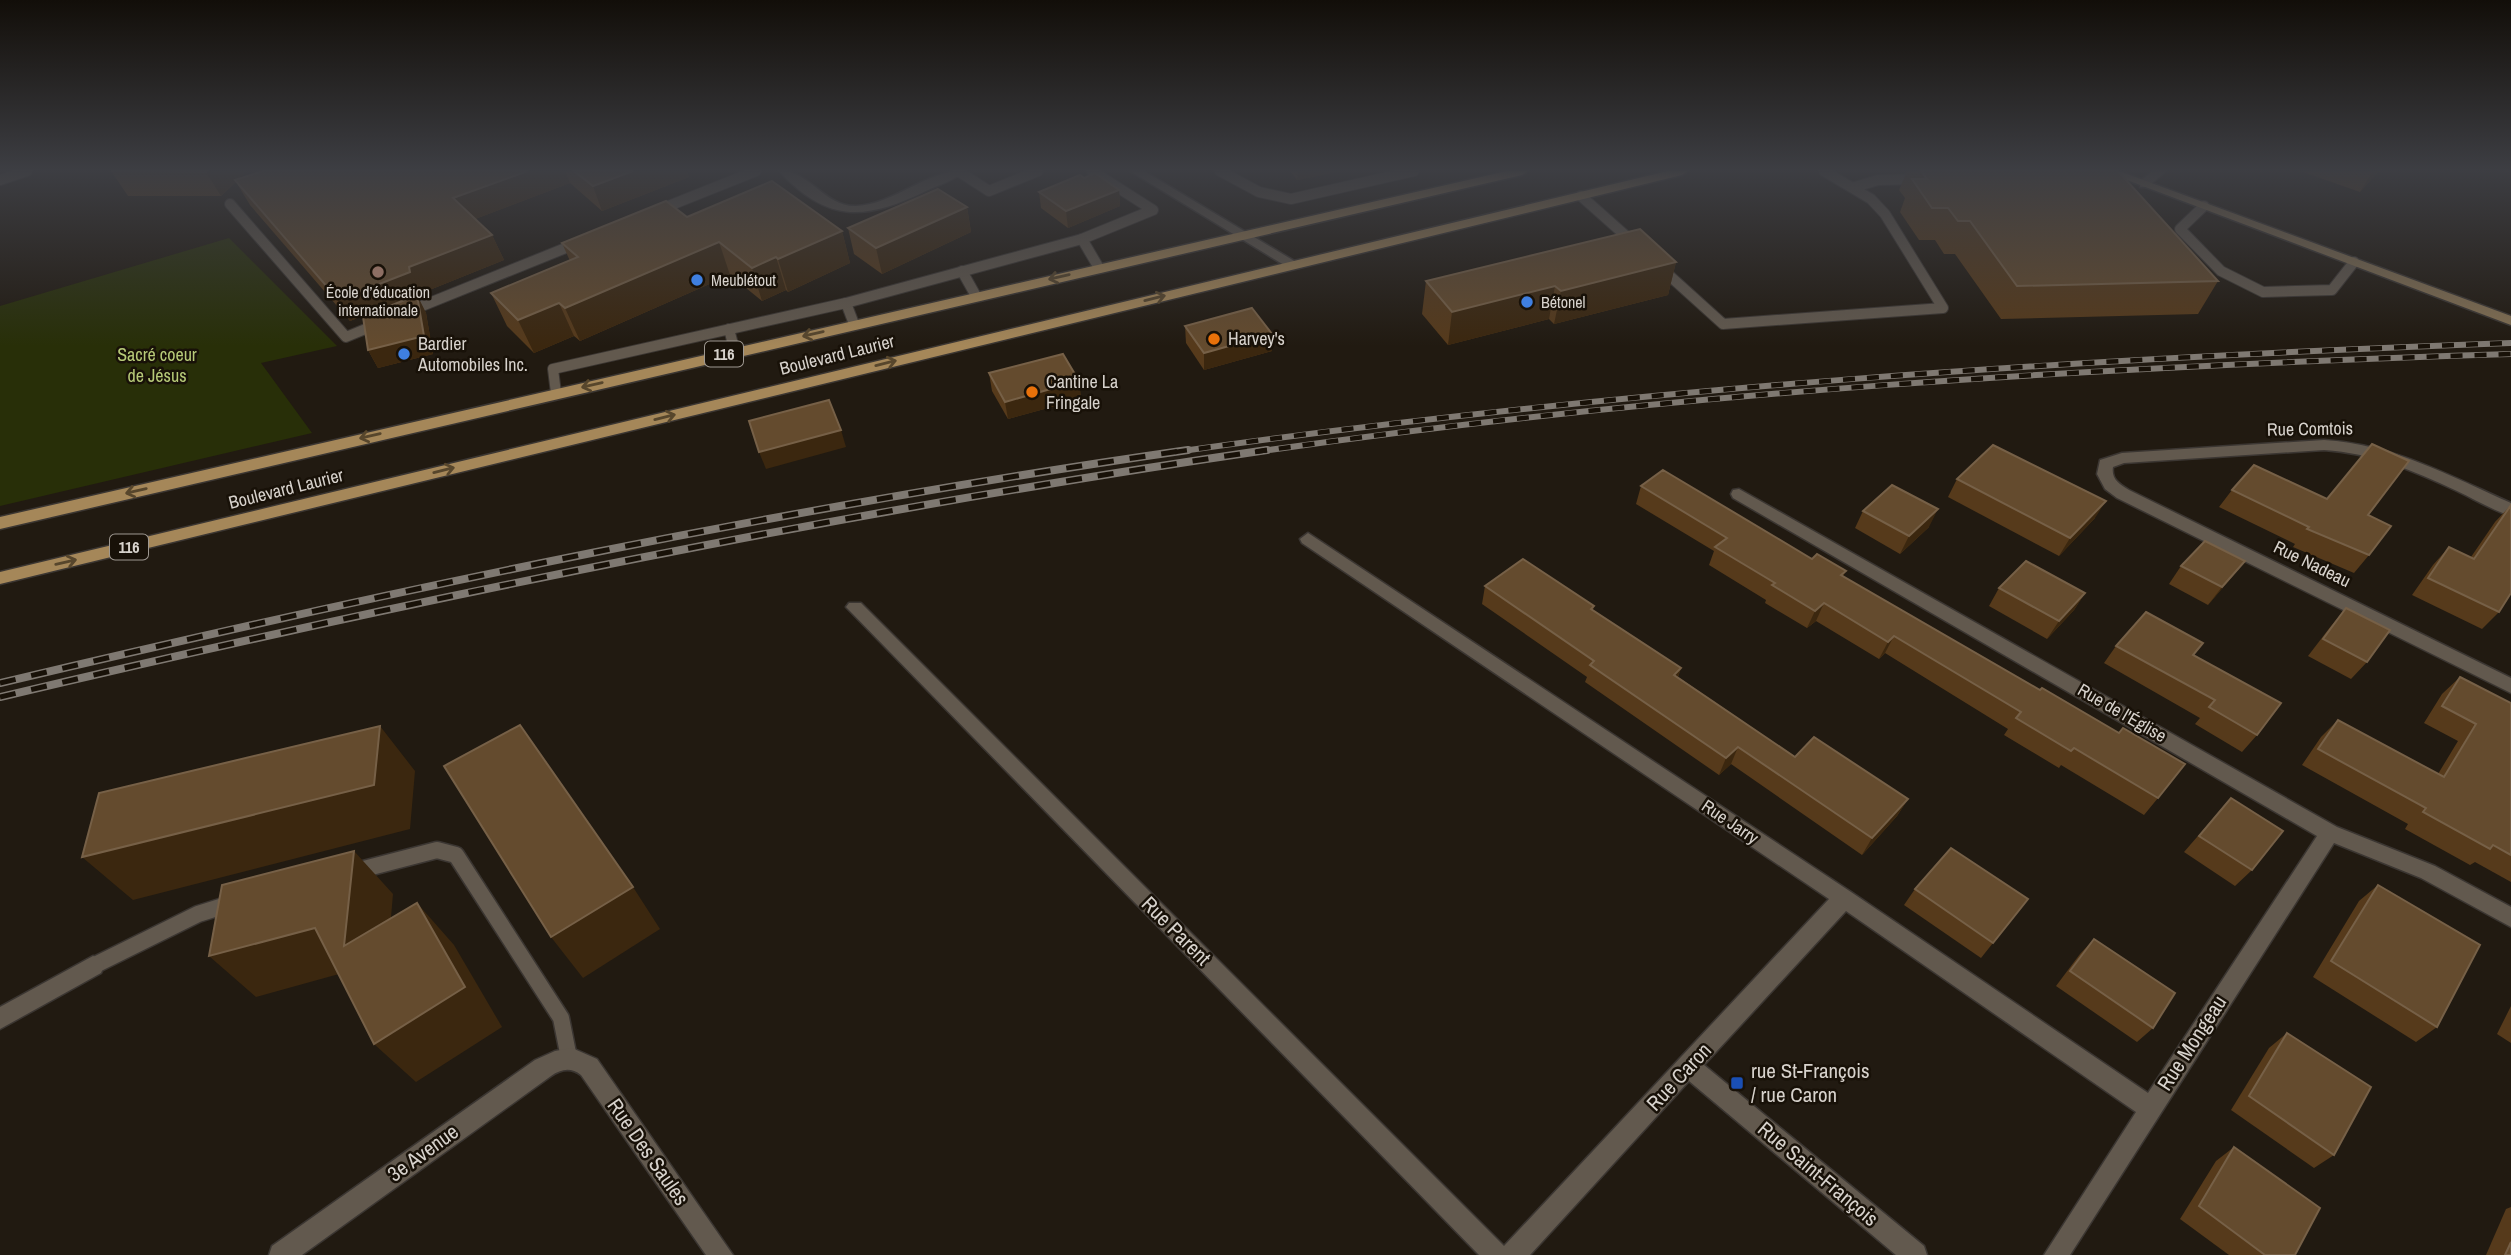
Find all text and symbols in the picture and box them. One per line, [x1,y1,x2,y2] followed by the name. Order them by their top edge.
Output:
[370,264,386,280] marker: École d’éducation internationale
[711,269,776,291] place label: Meublétout
[1048,271,1071,284] one-way arrow
[689,272,705,288] marker: Meublétout
[326,281,430,321] place label: École d’éducation internationale
[1143,291,1166,305] one-way arrow
[1541,291,1586,313] place label: Bétonel
[1519,294,1535,310] marker: Bétonel
[1228,326,1285,351] place label: Harvey's
[802,327,825,341] one-way arrow
[777,328,897,381] street label: Boulevard Laurier
[417,331,528,377] place label: Bardier Automobiles Inc.
[1206,331,1222,347] marker: Harvey's
[117,342,197,388] park label: Sacré coeur de Jésus
[705,342,743,366] road number: 116
[396,346,412,362] marker: Bardier Automobiles Inc.
[874,356,897,369] one-way arrow
[1046,369,1118,415] place label: Cantine La Fringale
[581,379,603,392] one-way arrow
[1024,384,1040,400] marker: Cantine La Fringale
[653,409,676,423] one-way arrow
[2267,415,2353,442] street label: Rue Comtois
[359,430,382,443] one-way arrow
[226,462,346,515] street label: Boulevard Laurier
[432,463,455,476] one-way arrow
[125,485,148,499] one-way arrow
[110,534,148,560] road number: 116
[2269,534,2355,593] street label: Rue Nadeau
[54,555,77,568] one-way arrow
[2073,677,2171,748] street label: Rue de l'Église
[1697,793,1764,850] street label: Rue Jarry
[1135,890,1218,972] street label: Rue Parent
[2150,989,2233,1096] street label: Rue Mongeau
[1640,1036,1718,1117] street label: Rue Caron
[1751,1056,1870,1109] place label: rue St-François / rue Caron
[1729,1075,1745,1091] marker: rue St-François / rue Caron
[601,1092,696,1211] street label: Rue Des Saules
[1752,1115,1885,1233] street label: Rue Saint-François
[381,1117,464,1188] street label: 3e Avenue

